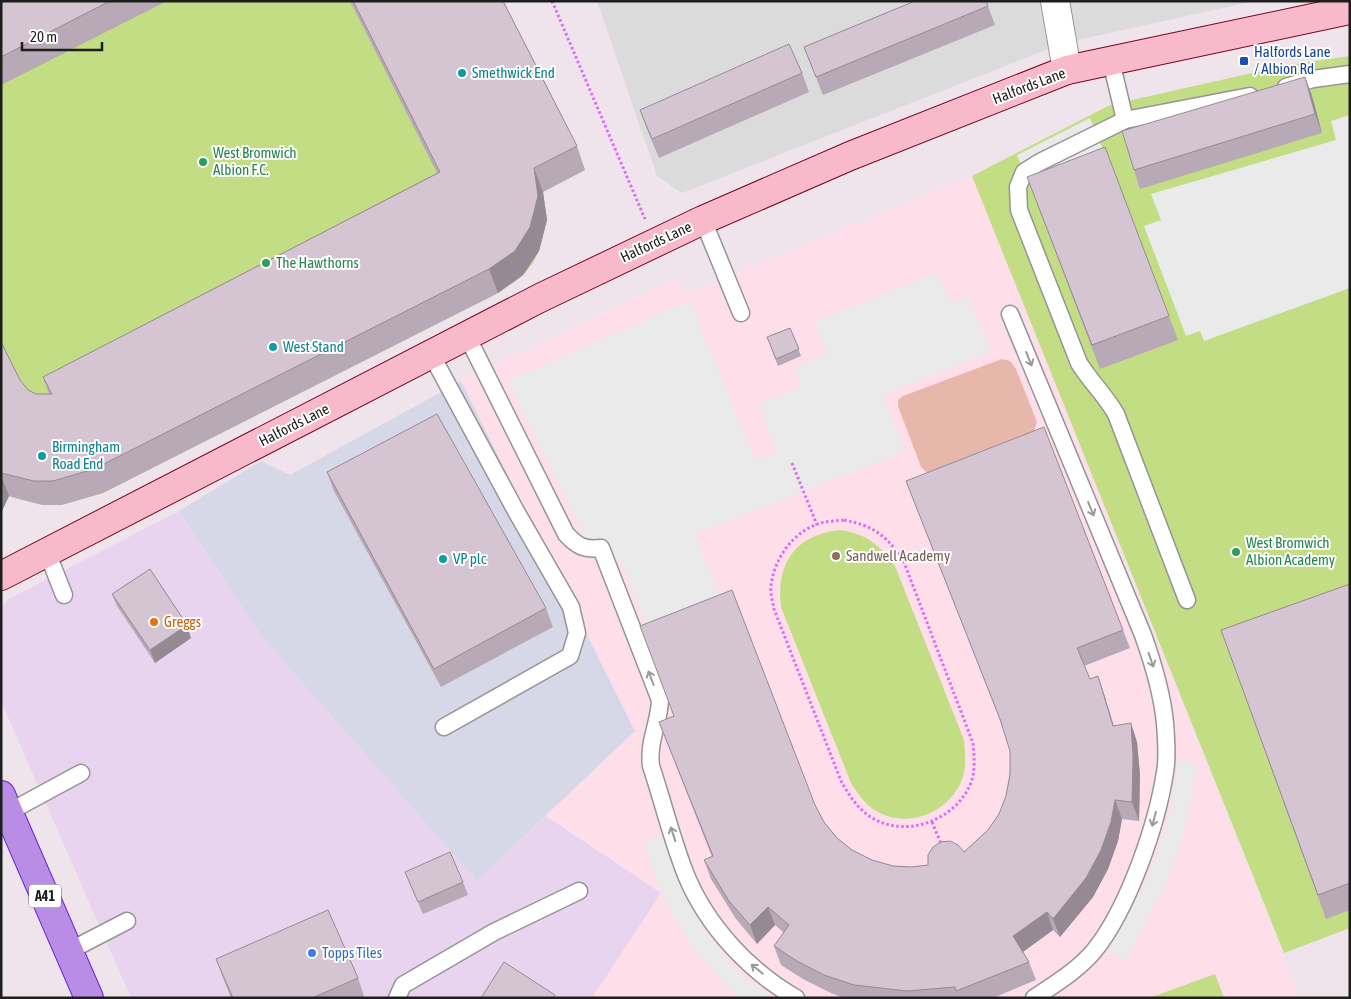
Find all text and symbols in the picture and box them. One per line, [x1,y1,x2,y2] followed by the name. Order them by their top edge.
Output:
[22,20,102,52] scale bar
[30,28,57,45] text: 20 m
[1254,43,1331,77] place label: Halfords Lane / Albion Rd
[1238,55,1250,67] marker: Halfords Lane / Albion Rd
[472,64,555,81] place label: Smethwick End
[990,64,1068,107] street label: Halfords Lane
[456,67,468,79] marker: Smethwick End
[213,144,297,178] place label: West Bromwich Albion F.C.
[197,156,209,168] marker: West Bromwich Albion F.C.
[617,218,694,265] street label: Halfords Lane
[276,254,359,271] place label: The Hawthorns
[260,257,272,269] marker: The Hawthorns
[283,338,344,355] place label: West Stand
[267,341,279,353] marker: West Stand
[1025,351,1034,366] one-way arrow
[256,400,332,450] street label: Halfords Lane
[52,438,120,472] place label: Birmingham Road End
[36,450,48,462] marker: Birmingham Road End
[1087,501,1096,516] one-way arrow
[1246,534,1335,568] place label: West Bromwich Albion Academy
[1230,546,1242,558] marker: West Bromwich Albion Academy
[846,547,950,564] place label: Sandwell Academy
[453,550,487,567] place label: VP plc
[830,550,842,562] marker: Sandwell Academy
[437,553,449,565] marker: VP plc
[164,613,201,630] place label: Greggs
[148,616,160,628] marker: Greggs
[1147,651,1157,667] one-way arrow
[646,671,656,686] one-way arrow
[1149,811,1159,827] one-way arrow
[668,826,677,842] one-way arrow
[29,884,61,908] road number: A41
[322,944,382,961] place label: Topps Tiles
[306,947,318,959] marker: Topps Tiles
[751,964,764,975] one-way arrow

